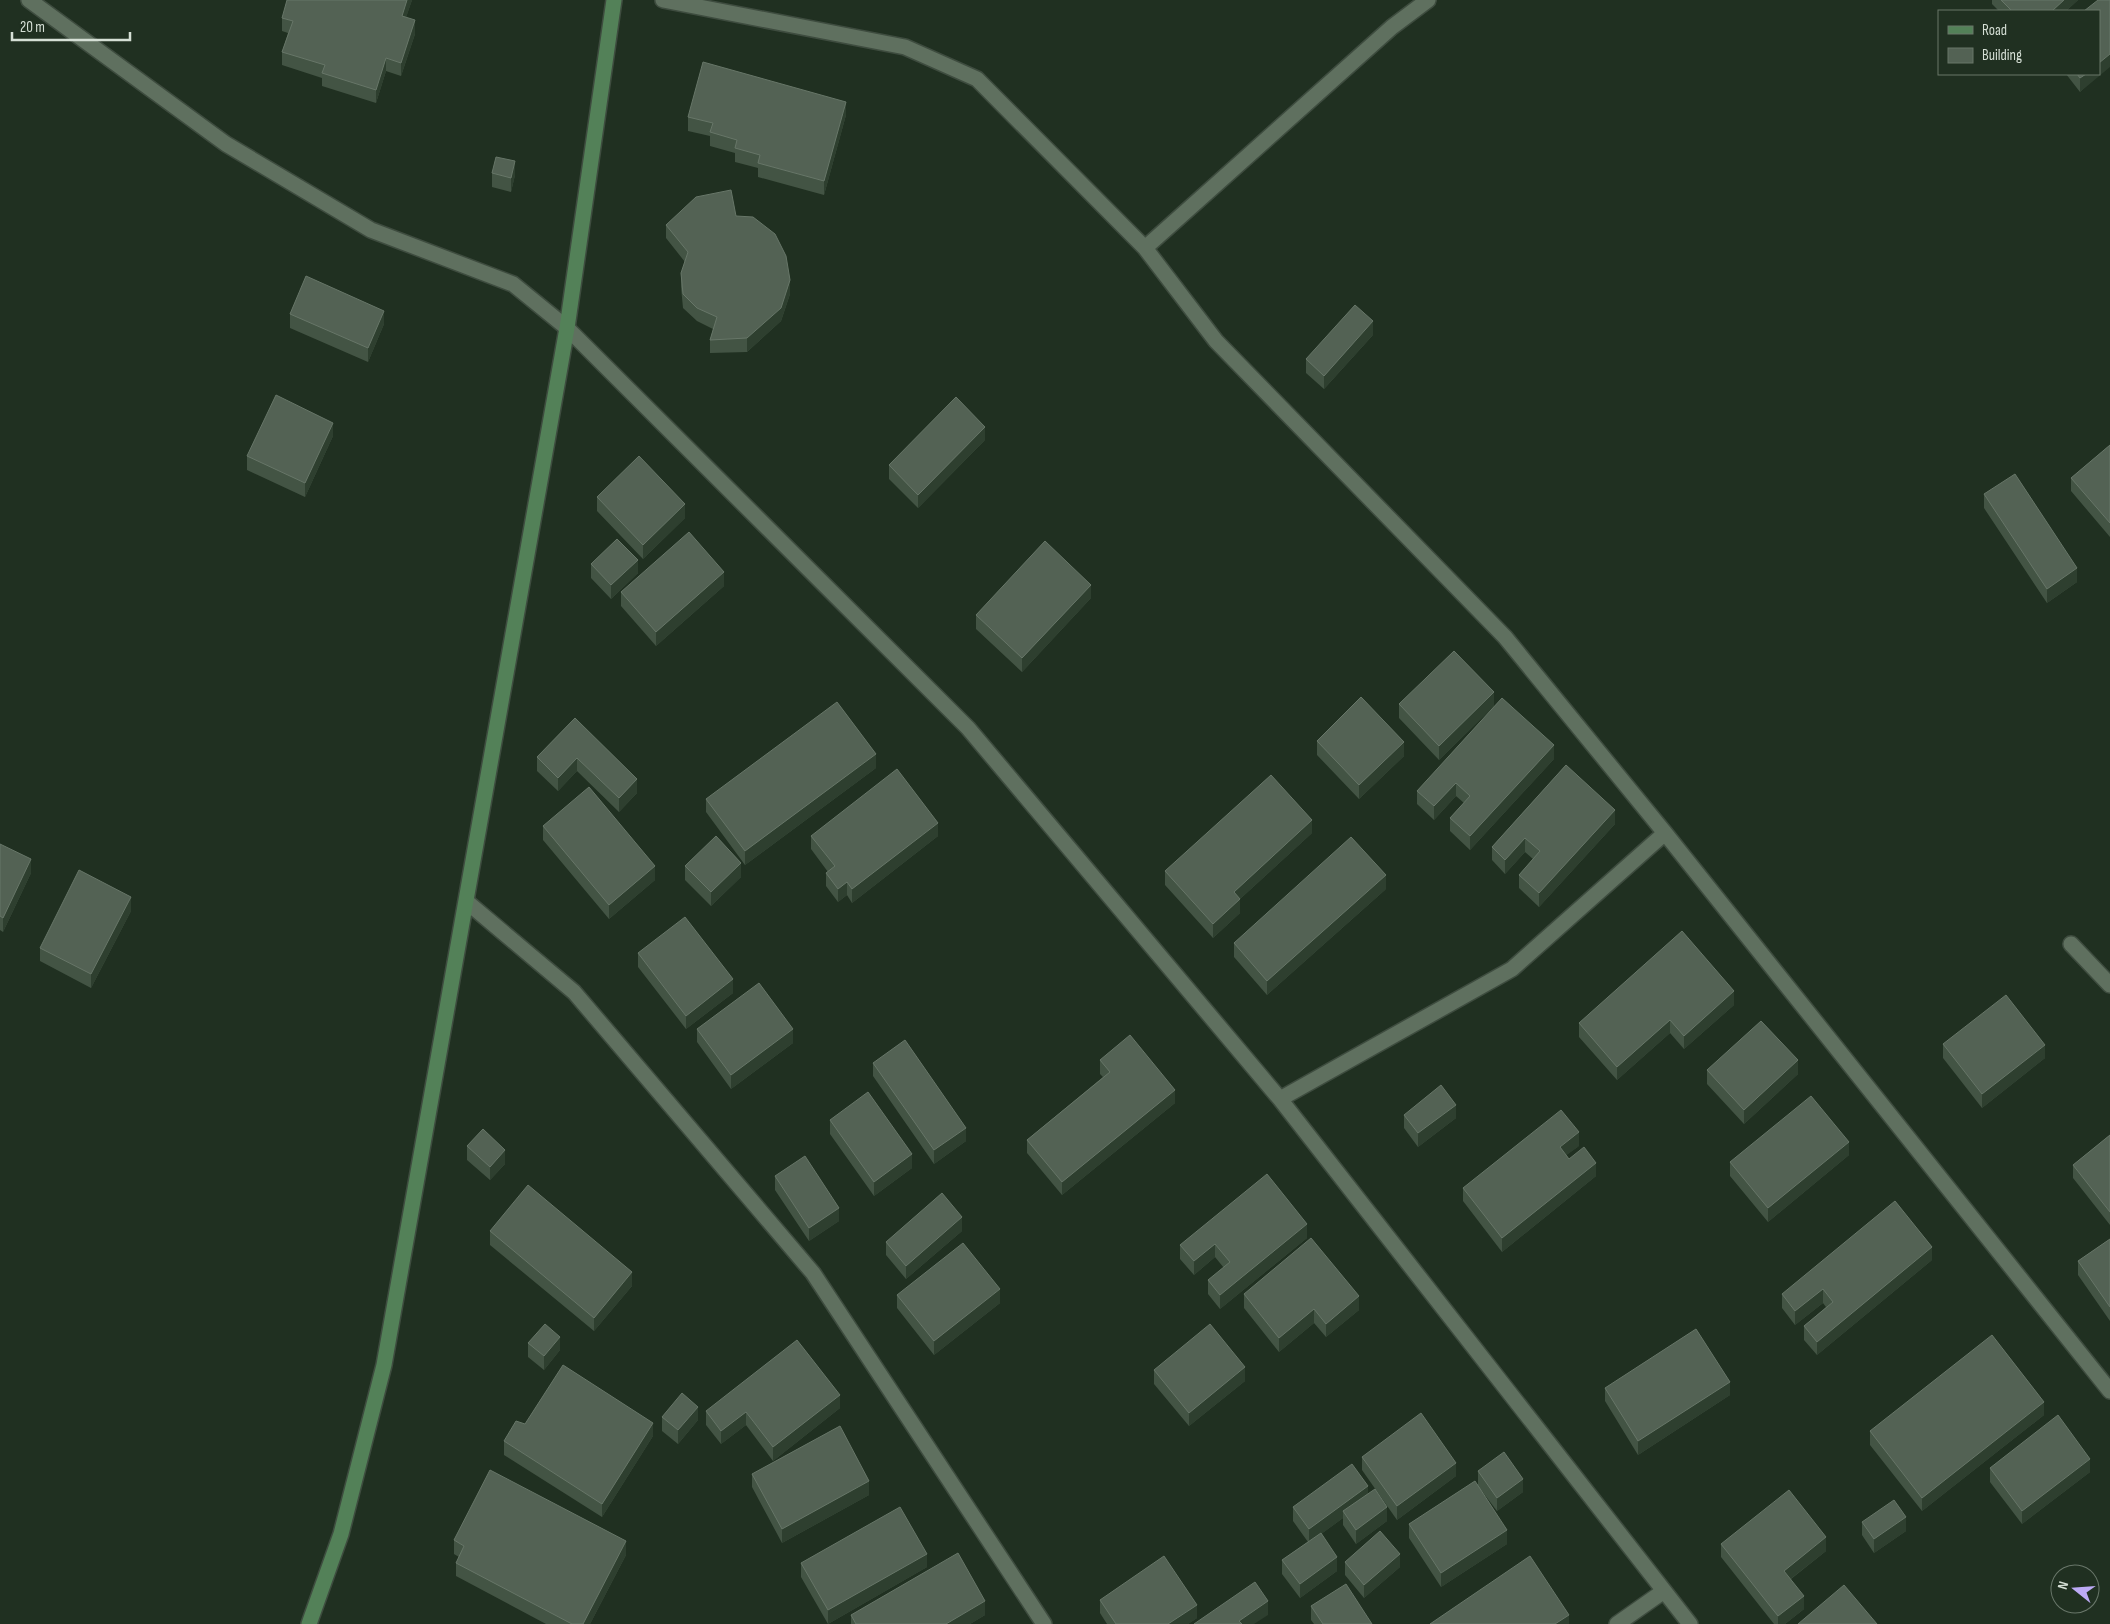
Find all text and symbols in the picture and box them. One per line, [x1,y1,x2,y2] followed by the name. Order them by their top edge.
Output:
[12,10,130,42] scale bar
[1938,10,2100,75] legend
[20,18,45,37] text: 20 m
[1982,21,2007,40] text: Road
[1982,46,2022,65] text: Building
[2050,1564,2100,1614] north arrow
[2054,1579,2072,1591] text: N

